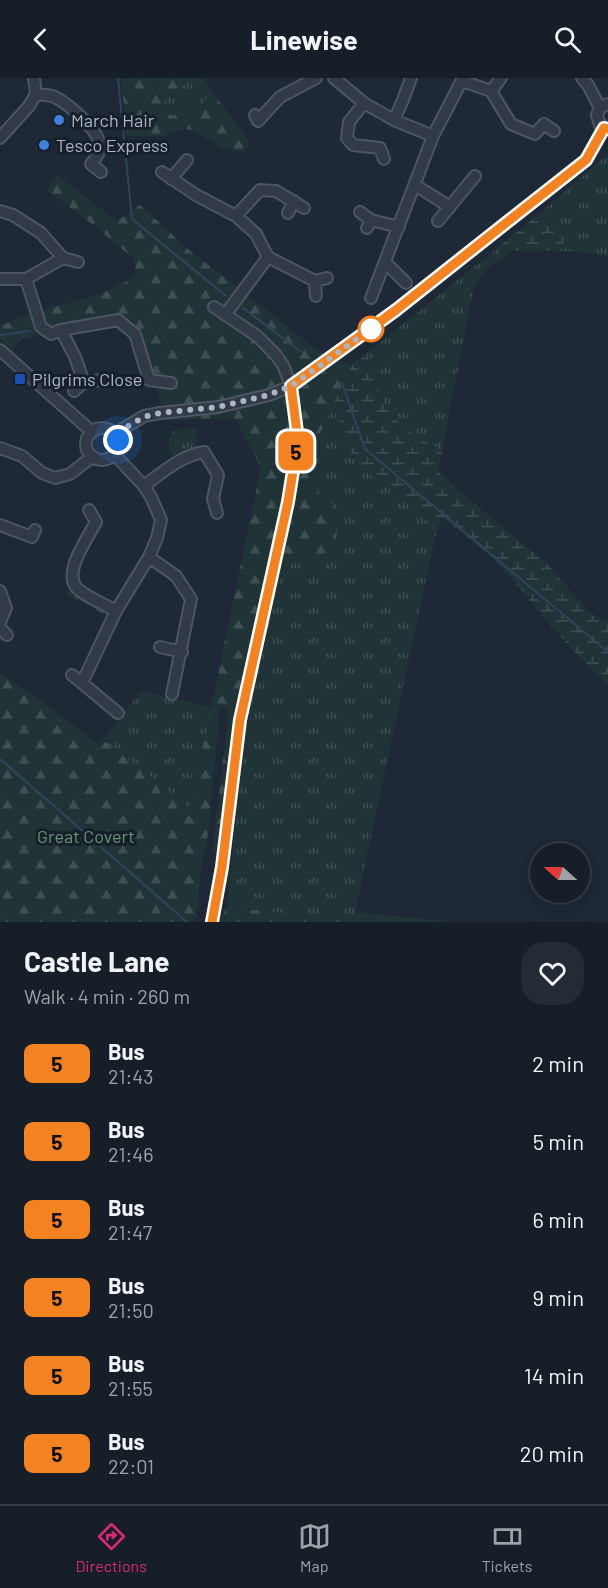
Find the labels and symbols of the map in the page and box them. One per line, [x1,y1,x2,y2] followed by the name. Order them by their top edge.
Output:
[71,109,155,131] place label: March Hair
[52,113,66,127] marker: March Hair
[56,134,168,156] place label: Tesco Express
[37,138,51,152] marker: Tesco Express
[358,316,384,342] unlabelled marker
[32,368,142,390] place label: Pilgrims Close
[13,372,27,386] marker: Pilgrims Close
[103,425,133,455] your location
[276,432,316,470] line badge: 5
[37,825,135,847] park label: Great Covert
[530,843,590,903] north arrow

